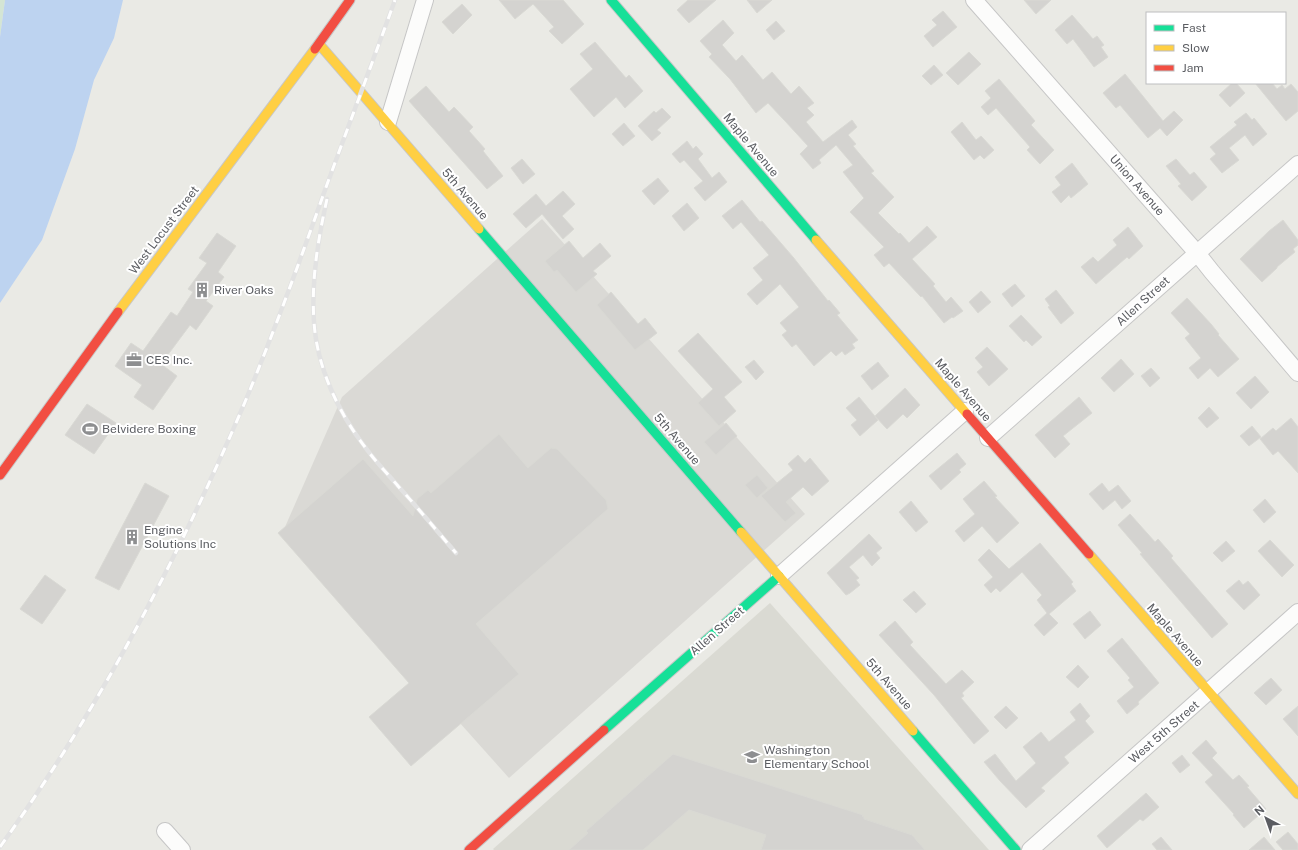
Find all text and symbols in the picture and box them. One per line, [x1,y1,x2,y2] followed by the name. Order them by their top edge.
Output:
[1146,12,1286,84] legend
[1182,21,1207,35] text: Fast
[1182,41,1210,55] text: Slow
[1182,61,1204,75] text: Jam
[720,110,782,180] street label: Maple Avenue
[1107,152,1167,218] street label: Union Avenue
[439,165,491,223] street label: 5th Avenue
[126,183,202,277] street label: West Locust Street
[1113,273,1173,329] street label: Allen Street
[193,281,211,299] building icon: River Oaks
[214,283,273,297] place label: River Oaks
[125,351,143,369] office icon: CES Inc.
[146,353,192,367] place label: CES Inc.
[932,356,994,424] street label: Maple Avenue
[651,410,703,468] street label: 5th Avenue
[81,420,99,438] sports icon: Belvidere Boxing
[102,422,196,436] place label: Belvidere Boxing
[144,523,216,551] place label: Engine Solutions Inc
[123,528,141,546] building icon: Engine Solutions Inc
[1144,601,1206,669] street label: Maple Avenue
[687,604,747,658] street label: Allen Street
[863,655,915,713] street label: 5th Avenue
[1126,697,1202,766] street label: West 5th Street
[764,743,870,771] place label: Washington Elementary School
[743,748,761,766] school or university icon: Washington Elementary School
[1246,798,1286,838] north arrow
[1252,803,1267,818] text: N

